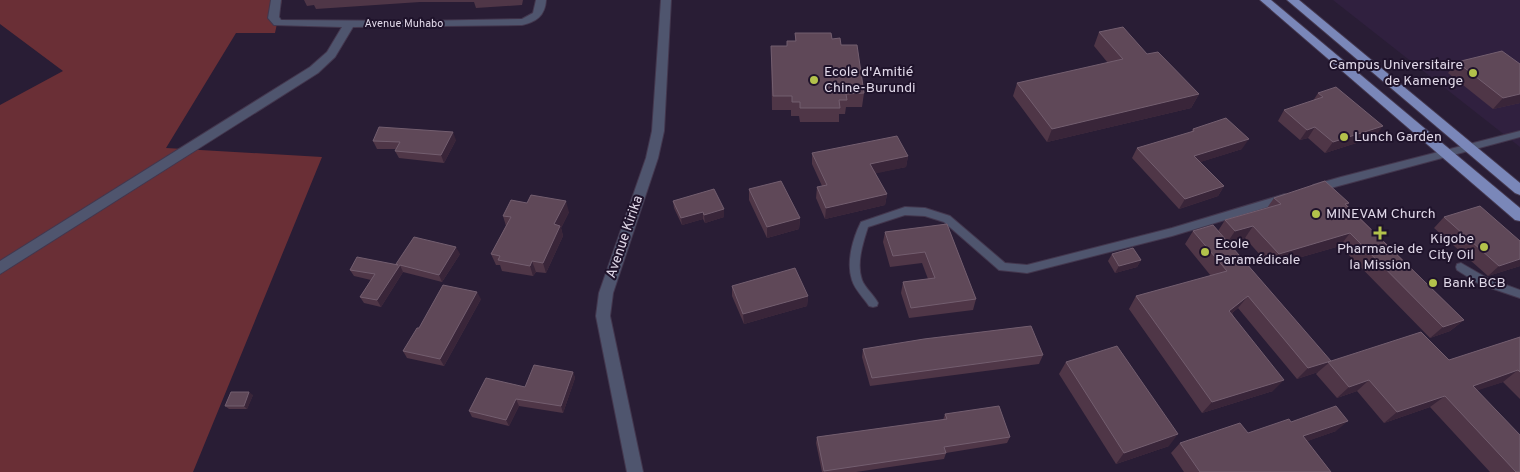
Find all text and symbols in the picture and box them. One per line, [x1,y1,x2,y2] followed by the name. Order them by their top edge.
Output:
[365,17,443,31] street label: Avenue Muhabo
[1329,57,1463,90] place label: Campus Universitaire de Kamenge
[824,64,916,97] place label: Ecole d'Amitié Chine-Burundi
[1467,67,1479,79] marker: Campus Universitaire de Kamenge
[808,74,820,86] marker: Ecole d'Amitié Chine-Burundi
[1354,129,1442,146] place label: Lunch Garden
[1338,131,1350,143] marker: Lunch Garden
[603,193,647,281] street label: Avenue Kirika
[1326,206,1436,223] place label: MINEVAM Church
[1310,208,1322,220] marker: MINEVAM Church
[1374,227,1386,239] marker: Pharmacie de la Mission
[1428,231,1474,264] place label: Kigobe City Oil
[1215,236,1300,269] place label: Ecole Paramédicale
[1337,241,1423,274] place label: Pharmacie de la Mission
[1478,241,1490,253] marker: Kigobe City Oil
[1199,246,1211,258] marker: Ecole Paramédicale
[1443,275,1506,292] place label: Bank BCB
[1427,277,1439,289] marker: Bank BCB

